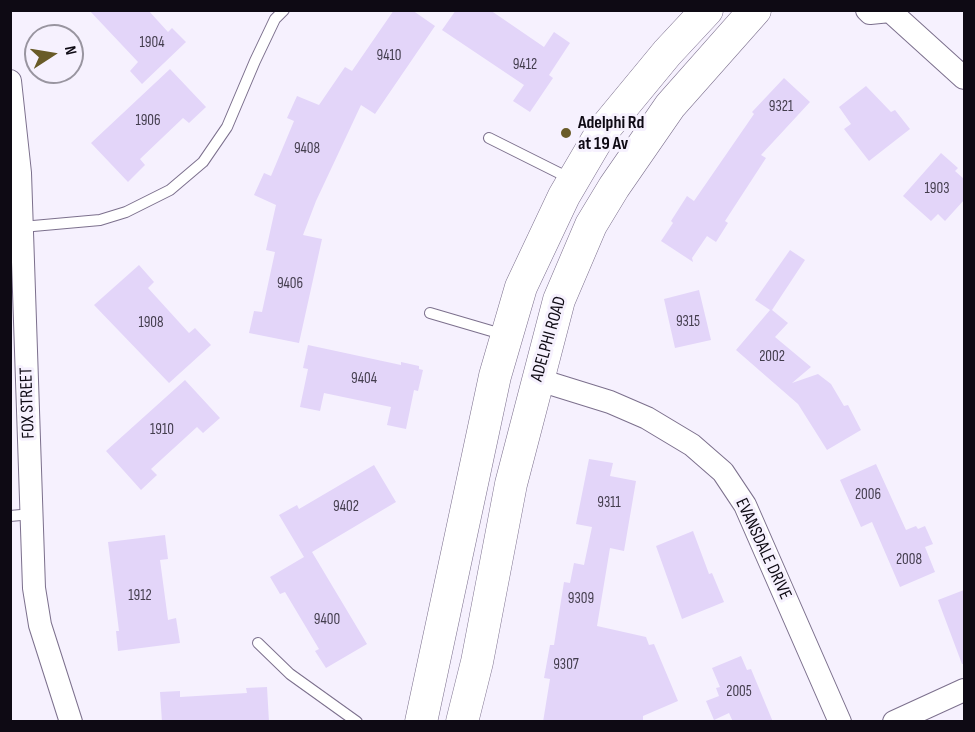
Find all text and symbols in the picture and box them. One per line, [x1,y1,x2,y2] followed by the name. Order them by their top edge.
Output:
[24,24,84,84] north arrow
[140,34,164,52] house number: 1904
[60,44,80,57] text: N
[377,47,401,65] house number: 9410
[513,56,537,74] house number: 9412
[769,98,793,116] house number: 9321
[135,112,161,130] house number: 1906
[578,112,644,154] place label: Adelphi Rd at 19 Av
[559,126,573,140] marker: Adelphi Rd at 19 Av
[294,140,320,158] house number: 9408
[925,180,949,198] house number: 1903
[277,275,303,293] house number: 9406
[527,294,571,384] street label: ADELPHI ROAD
[676,313,700,331] house number: 9315
[138,314,164,332] house number: 1908
[759,348,785,366] house number: 2002
[16,367,40,439] street label: FOX STREET
[351,370,377,388] house number: 9404
[150,421,174,439] house number: 1910
[855,486,881,504] house number: 2006
[597,494,621,512] house number: 9311
[730,495,796,603] street label: EVANSDALE DRIVE
[333,498,359,516] house number: 9402
[896,551,922,569] house number: 2008
[128,587,152,605] house number: 1912
[568,590,594,608] house number: 9309
[314,611,340,629] house number: 9400
[553,656,579,674] house number: 9307
[726,683,752,701] house number: 2005

